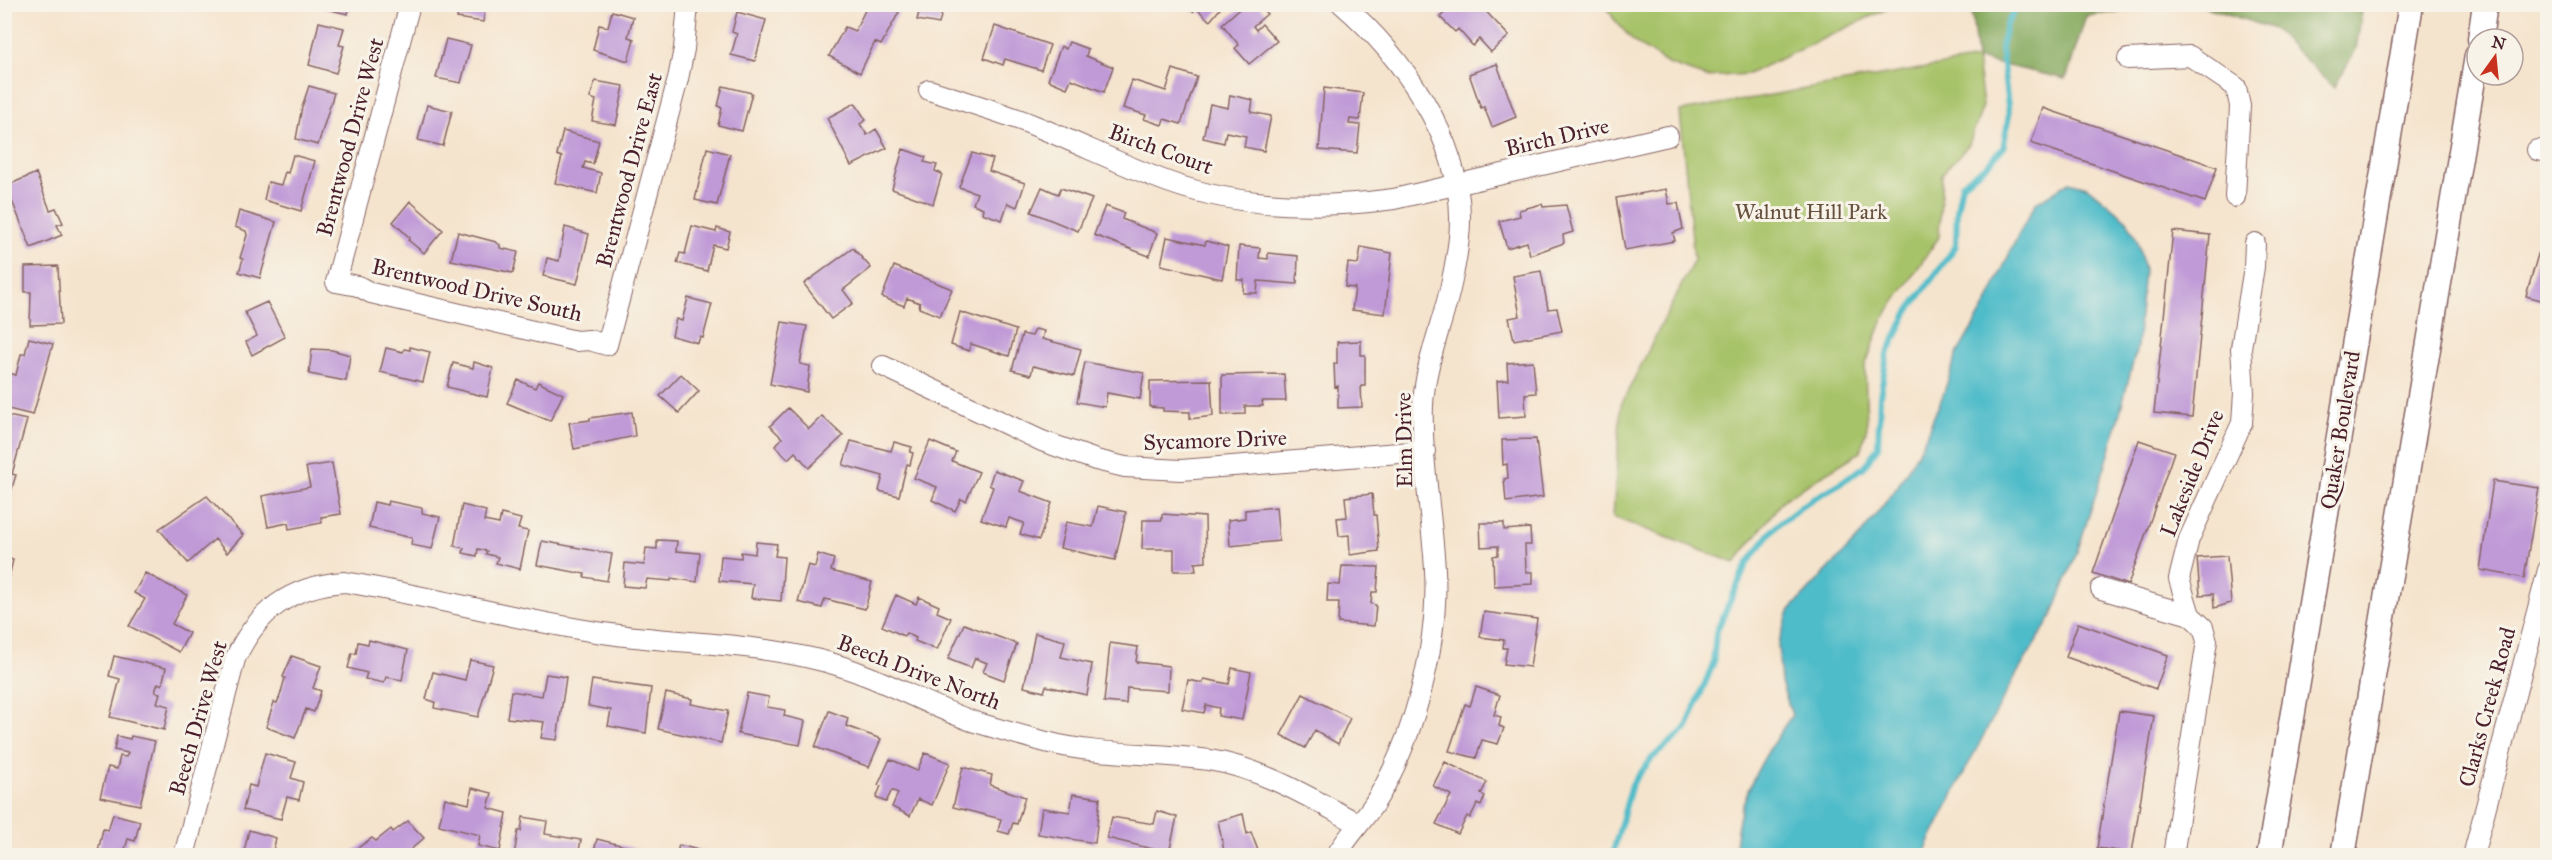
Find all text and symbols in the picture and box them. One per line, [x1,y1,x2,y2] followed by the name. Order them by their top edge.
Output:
[2465,27,2525,87] north arrow
[2490,32,2508,54] text: N
[311,35,390,239] street label: Brentwood Drive West
[590,70,668,270] street label: Brentwood Drive East
[1502,112,1612,162] street label: Birch Drive
[1105,118,1217,180] street label: Birch Court
[1735,198,1888,225] park label: Walnut Hill Park
[369,253,585,327] street label: Brentwood Drive South
[2314,349,2366,511] street label: Quaker Boulevard
[1390,392,1418,488] street label: Elm Drive
[2154,406,2230,540] street label: Lakeside Drive
[1143,424,1287,456] street label: Sycamore Drive
[2453,624,2521,790] street label: Clarks Creek Road
[834,628,1004,716] street label: Beech Drive North
[163,637,233,798] street label: Beech Drive West

